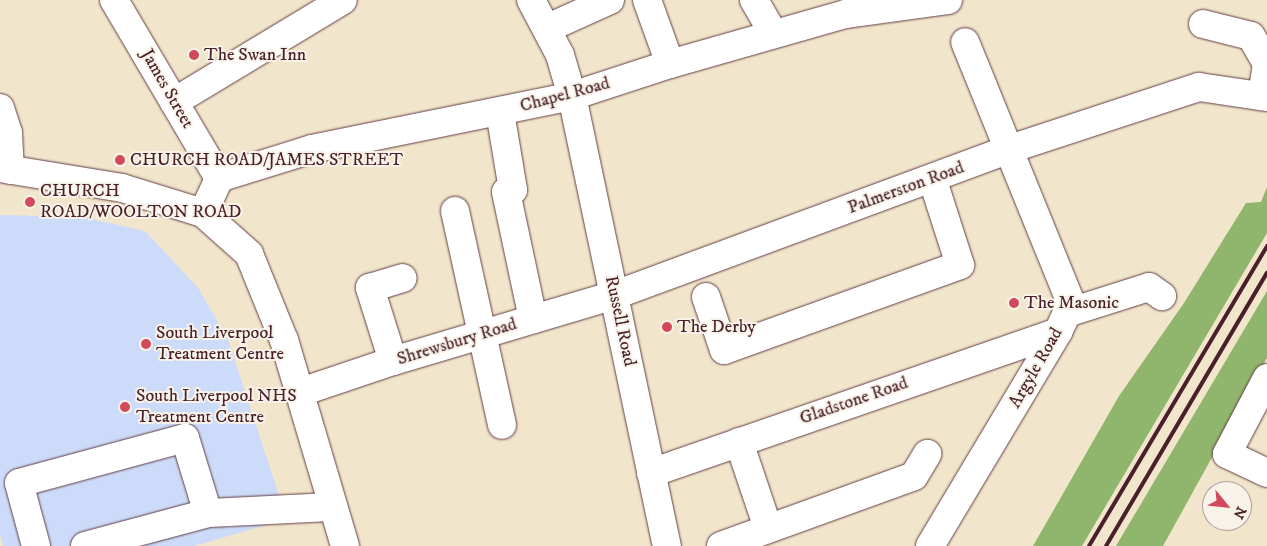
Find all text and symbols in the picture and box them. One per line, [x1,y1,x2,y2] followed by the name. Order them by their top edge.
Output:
[204,44,306,66] place label: The Swan Inn
[136,46,198,132] street label: James Street
[188,49,200,61] marker: The Swan Inn
[518,73,612,117] street label: Chapel Road
[130,149,403,171] place label: CHURCH ROAD/JAMES STREET
[114,154,126,166] marker: CHURCH ROAD/JAMES STREET
[845,157,967,219] street label: Palmerston Road
[40,181,242,223] place label: CHURCH ROAD/WOOLTON ROAD
[24,196,36,208] marker: CHURCH ROAD/WOOLTON ROAD
[600,274,640,368] street label: Russell Road
[1024,292,1119,314] place label: The Masonic
[1008,297,1020,309] marker: The Masonic
[395,314,519,370] street label: Shrewsbury Road
[677,316,756,338] place label: The Derby
[661,321,673,333] marker: The Derby
[156,323,284,366] place label: South Liverpool Treatment Centre
[1004,324,1068,412] street label: Argyle Road
[140,338,152,350] marker: South Liverpool Treatment Centre
[797,372,911,430] street label: Gladstone Road
[136,386,297,428] place label: South Liverpool NHS Treatment Centre
[118,400,132,414] marker: South Liverpool NHS Treatment Centre
[1202,481,1252,531] north arrow
[1229,503,1250,522] text: N

